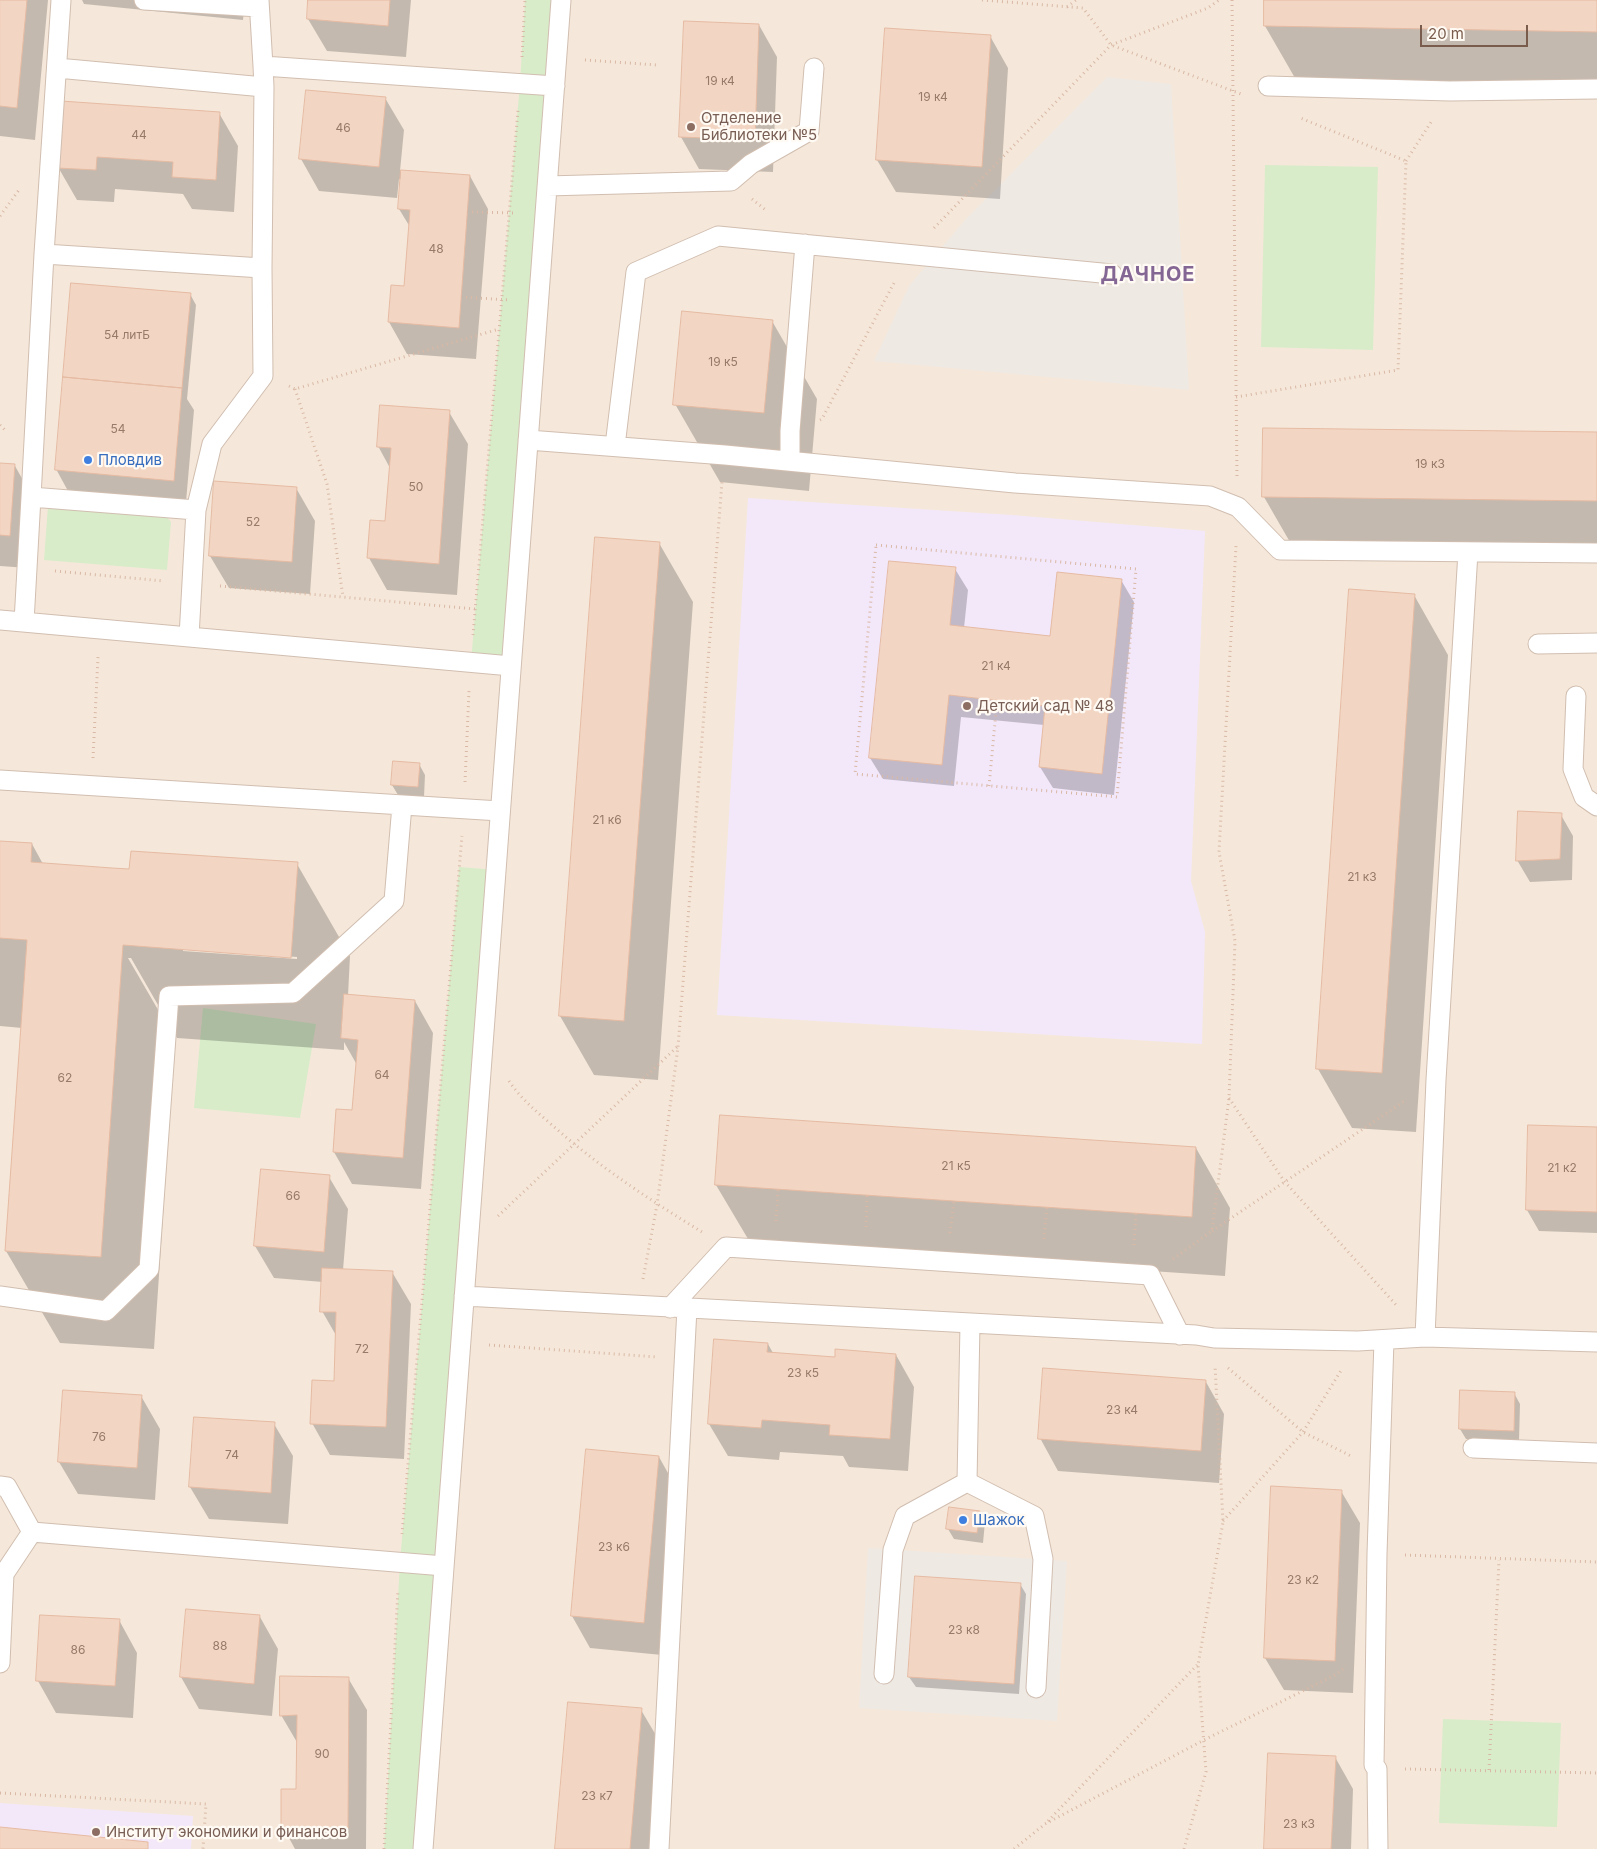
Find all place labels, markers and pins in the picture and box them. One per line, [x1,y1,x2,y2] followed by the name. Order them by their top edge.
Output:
[701,109,817,144] place label: Отделение Библиотеки №5
[685,121,697,133] marker: Отделение Библиотеки №5
[98,451,162,469] place label: Пловдив
[82,454,94,466] marker: Пловдив
[977,697,1114,715] place label: Детский сад № 48
[961,700,973,712] marker: Детский сад № 48
[973,1511,1025,1529] place label: Шажок
[957,1514,969,1526] marker: Шажок
[106,1823,347,1841] place label: Институт экономики и финансов
[90,1826,102,1838] marker: Институт экономики и финансов

